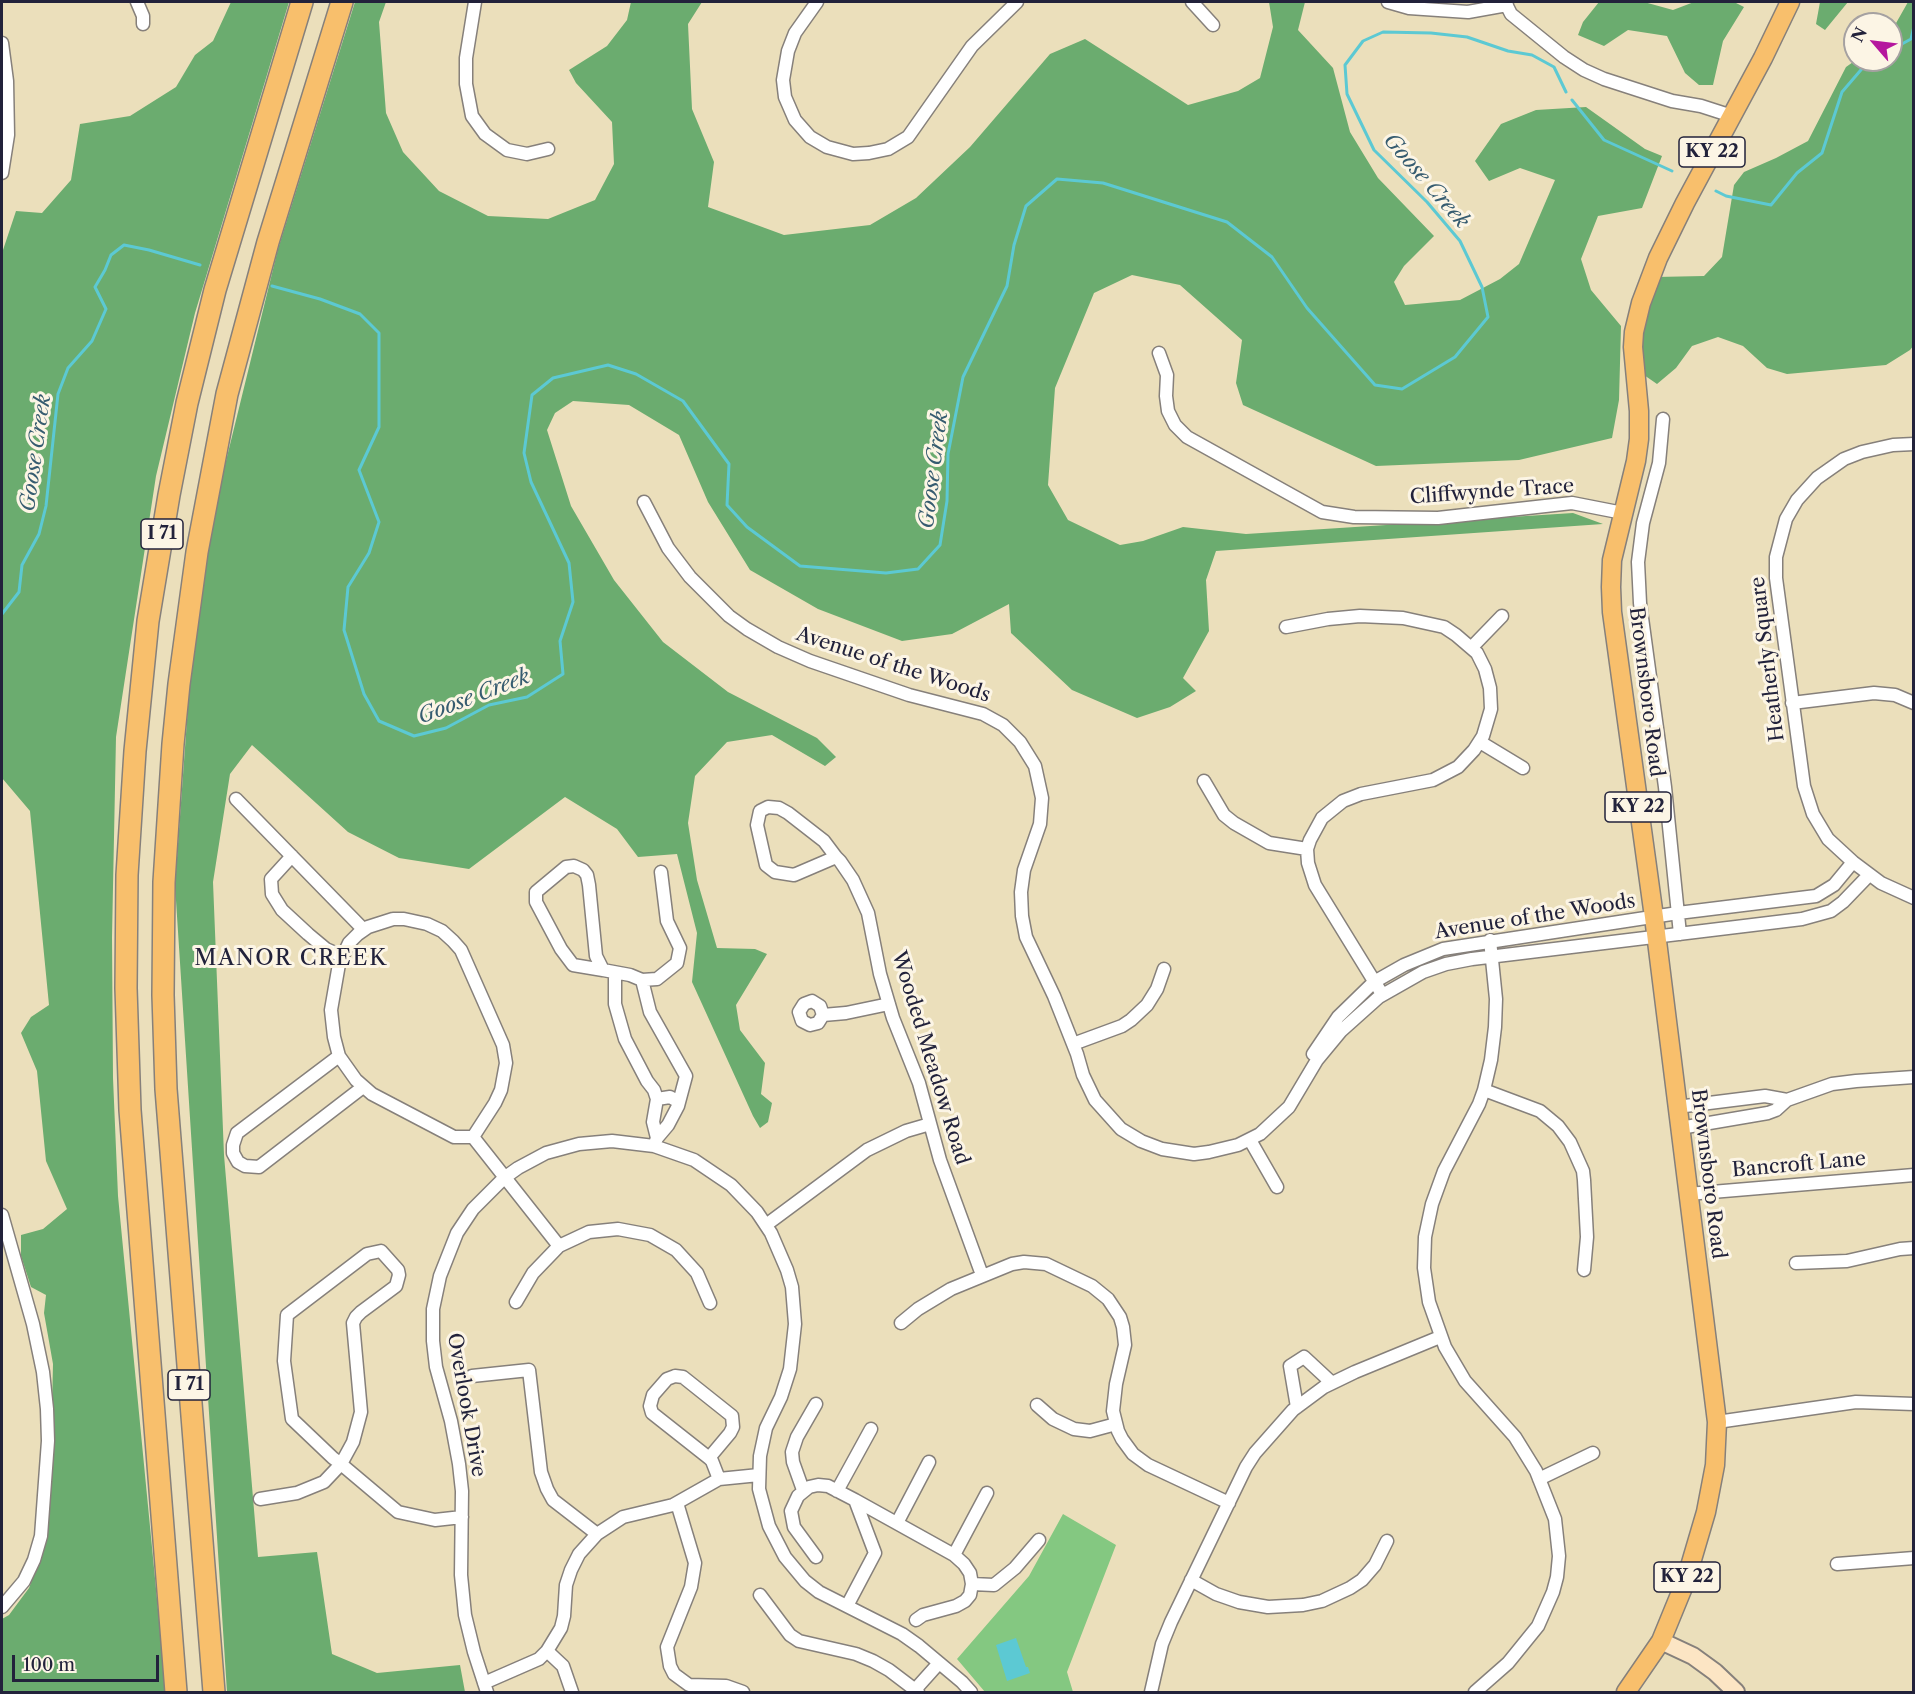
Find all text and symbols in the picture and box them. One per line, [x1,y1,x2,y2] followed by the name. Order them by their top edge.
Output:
[1843,12,1903,72] north arrow
[1847,24,1871,45] text: N
[1378,128,1474,234] water label: Goose Creek
[1679,137,1745,167] road number: KY 22
[15,393,57,513] water label: Goose Creek
[914,410,954,530] water label: Goose Creek
[1409,474,1575,510] street label: Cliffwynde Trace
[141,519,183,549] road number: I 71
[1746,575,1790,743] street label: Heatherly Square
[1624,606,1668,778] street label: Brownsboro Road
[793,622,993,708] street label: Avenue of the Woods
[414,664,534,730] water label: Goose Creek
[1605,792,1671,822] road number: KY 22
[1433,889,1637,945] street label: Avenue of the Woods
[194,946,388,972] district label: MANOR CREEK
[886,948,974,1168] street label: Wooded Meadow Road
[1686,1088,1730,1260] street label: Brownsboro Road
[1731,1147,1867,1183] street label: Bancroft Lane
[442,1331,490,1479] street label: Overlook Drive
[168,1370,210,1400] road number: I 71
[1654,1562,1720,1592] road number: KY 22
[15,1643,162,1681] scale bar
[23,1654,75,1676] text: 100 m

